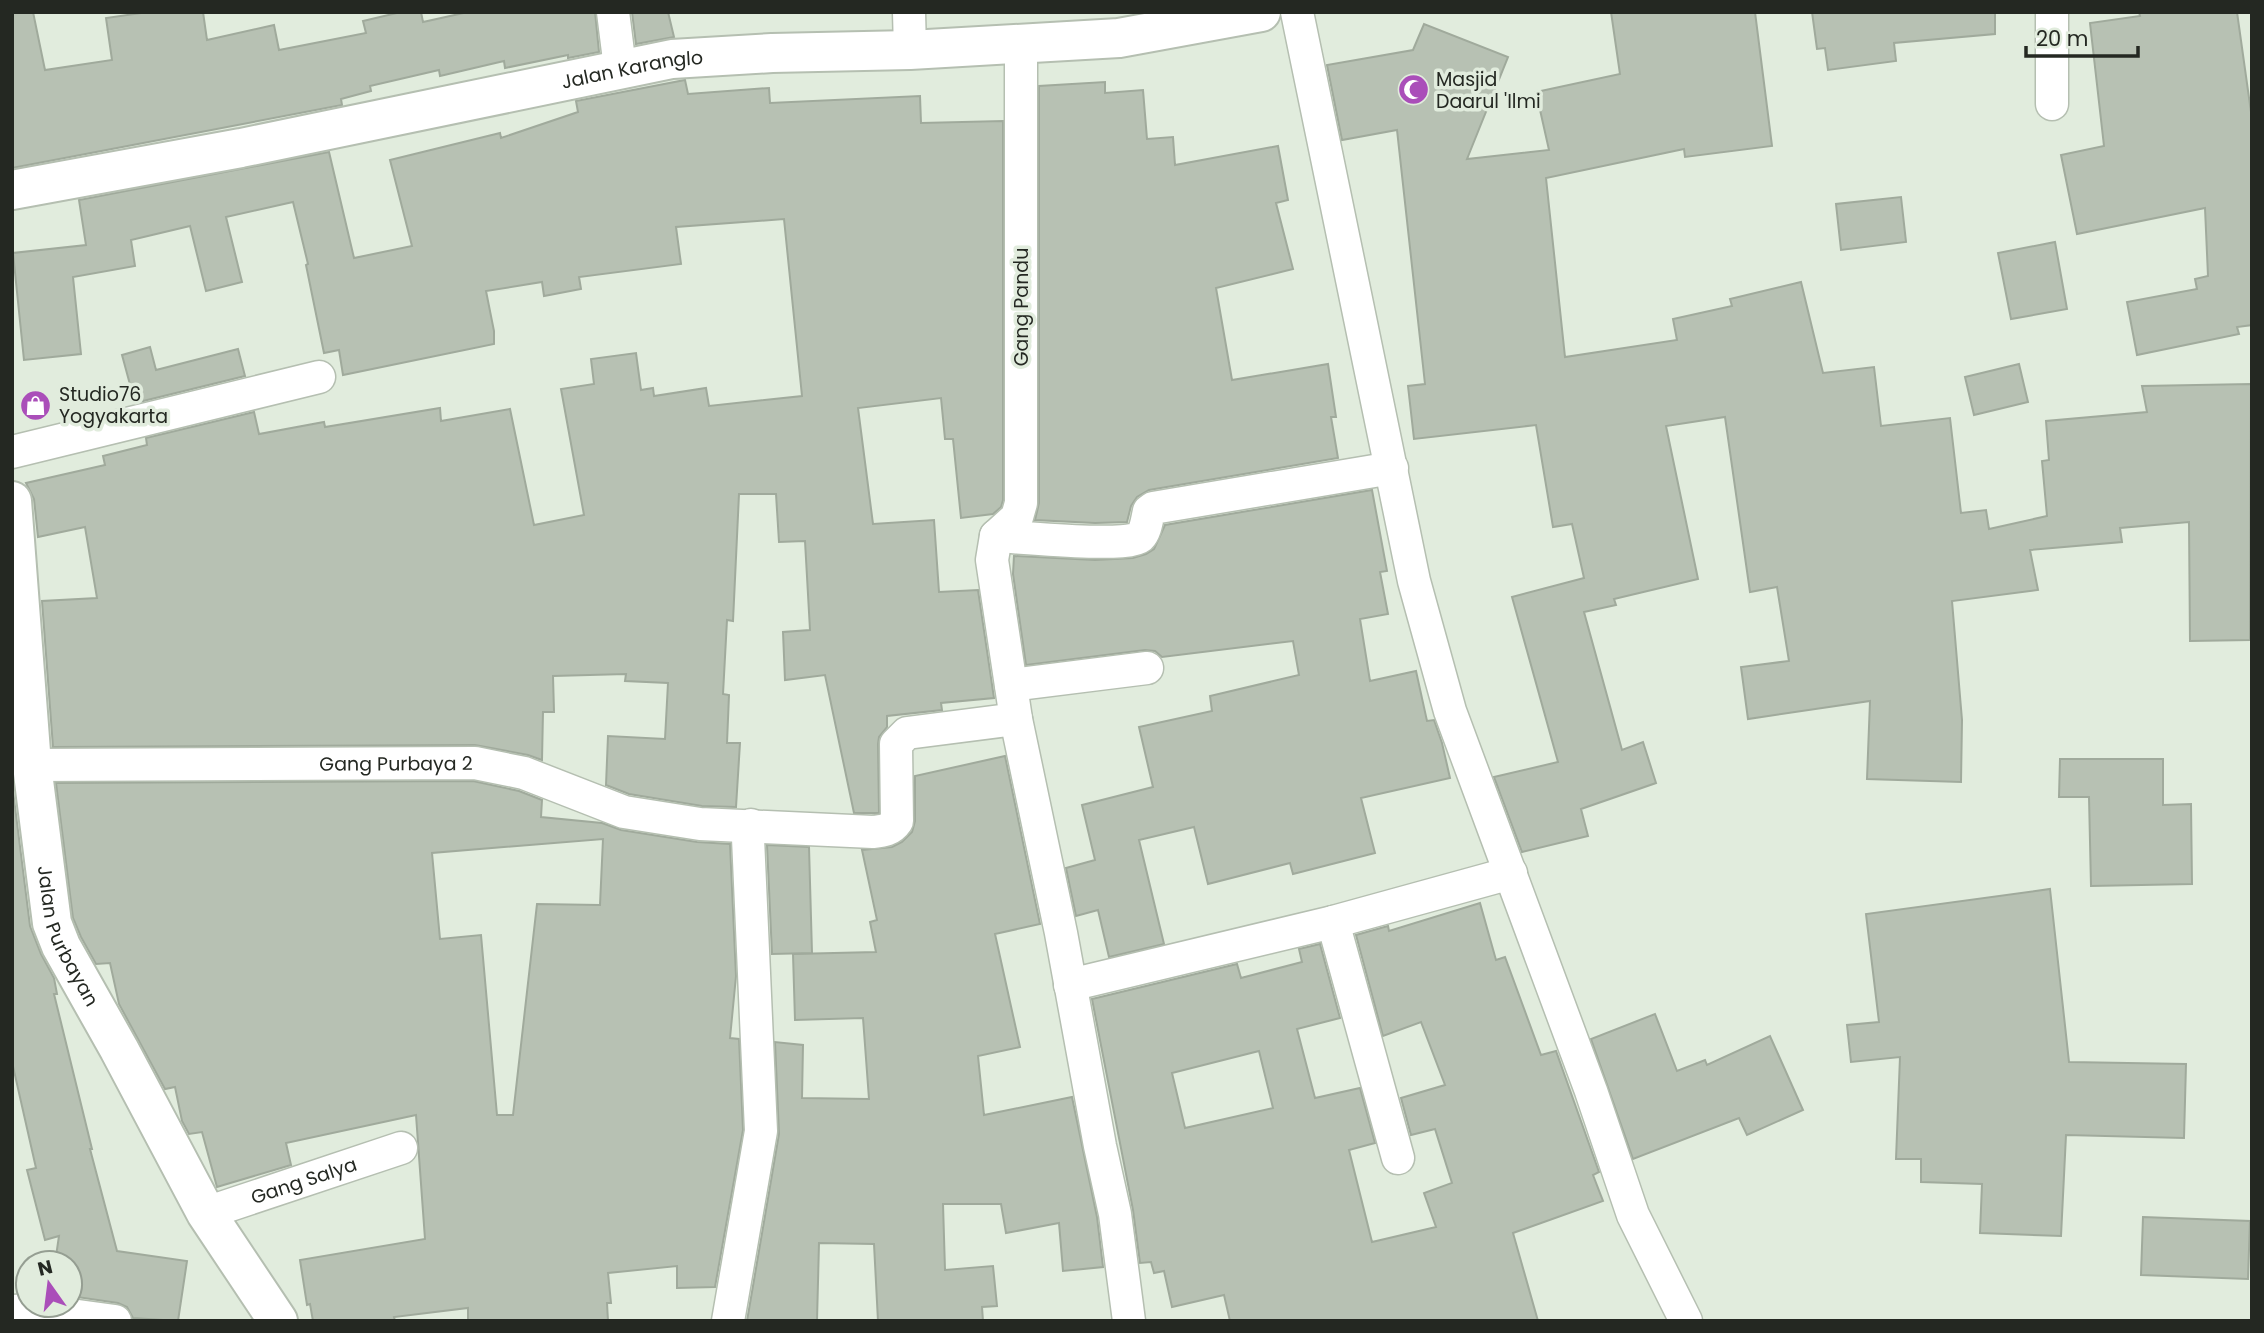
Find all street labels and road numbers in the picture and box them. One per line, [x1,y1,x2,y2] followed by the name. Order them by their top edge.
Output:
[559,44,704,96] street label: Jalan Karanglo
[1008,248,1035,366] street label: Gang Pandu
[319,750,473,778] street label: Gang Purbaya 2
[31,864,105,1011] street label: Jalan Purbayan
[247,1151,360,1211] street label: Gang Salya

